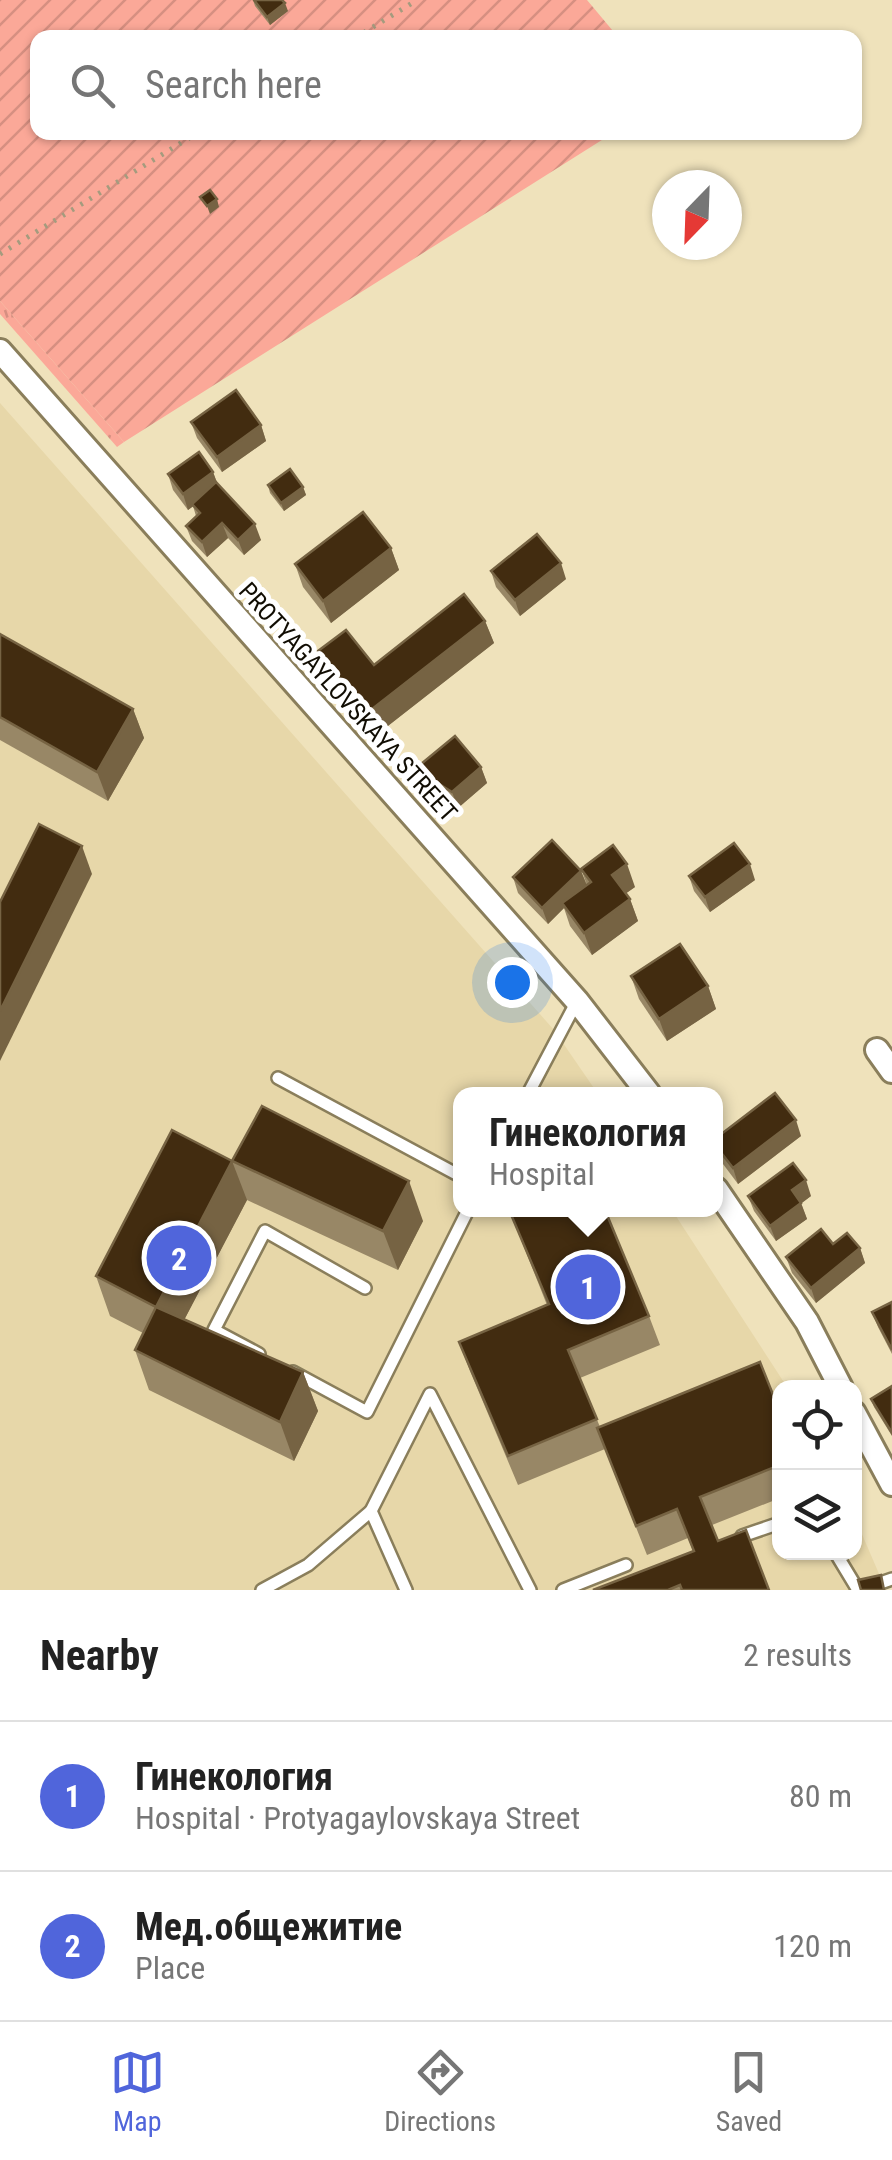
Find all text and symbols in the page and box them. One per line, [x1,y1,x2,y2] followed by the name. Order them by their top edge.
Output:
[30,30,862,140] search box
[65,58,120,113] icon: search
[145,63,322,107] text: Search here
[652,170,742,260] north arrow
[233,576,463,828] street label: PROTYAGAYLOVSKAYA STREET
[487,957,538,1008] your location
[453,1087,723,1217] popup
[489,1111,687,1155] text: Гинекология
[489,1155,595,1193] text: Hospital
[146,1220,212,1296] pin: 2
[556,1250,620,1324] pin: 1
[772,1380,862,1560] map controls
[772,1380,862,1470] button: locate
[772,1470,862,1560] button: layers
[40,1631,159,1680] text: Nearby
[743,1636,852,1674] text: 2 results
[135,1755,333,1799] text: Гинекология
[64,1777,81,1815] text: 1
[789,1777,852,1815] text: 80 m
[135,1799,580,1837] text: Hospital · Protyagaylovskaya Street
[135,1905,402,1949] text: Мед.общежитие
[64,1927,81,1965] text: 2
[773,1927,852,1965] text: 120 m
[135,1949,205,1987] text: Place
[110,2045,165,2138] tab: Map
[384,2045,496,2138] tab: Directions
[716,2045,782,2138] tab: Saved

